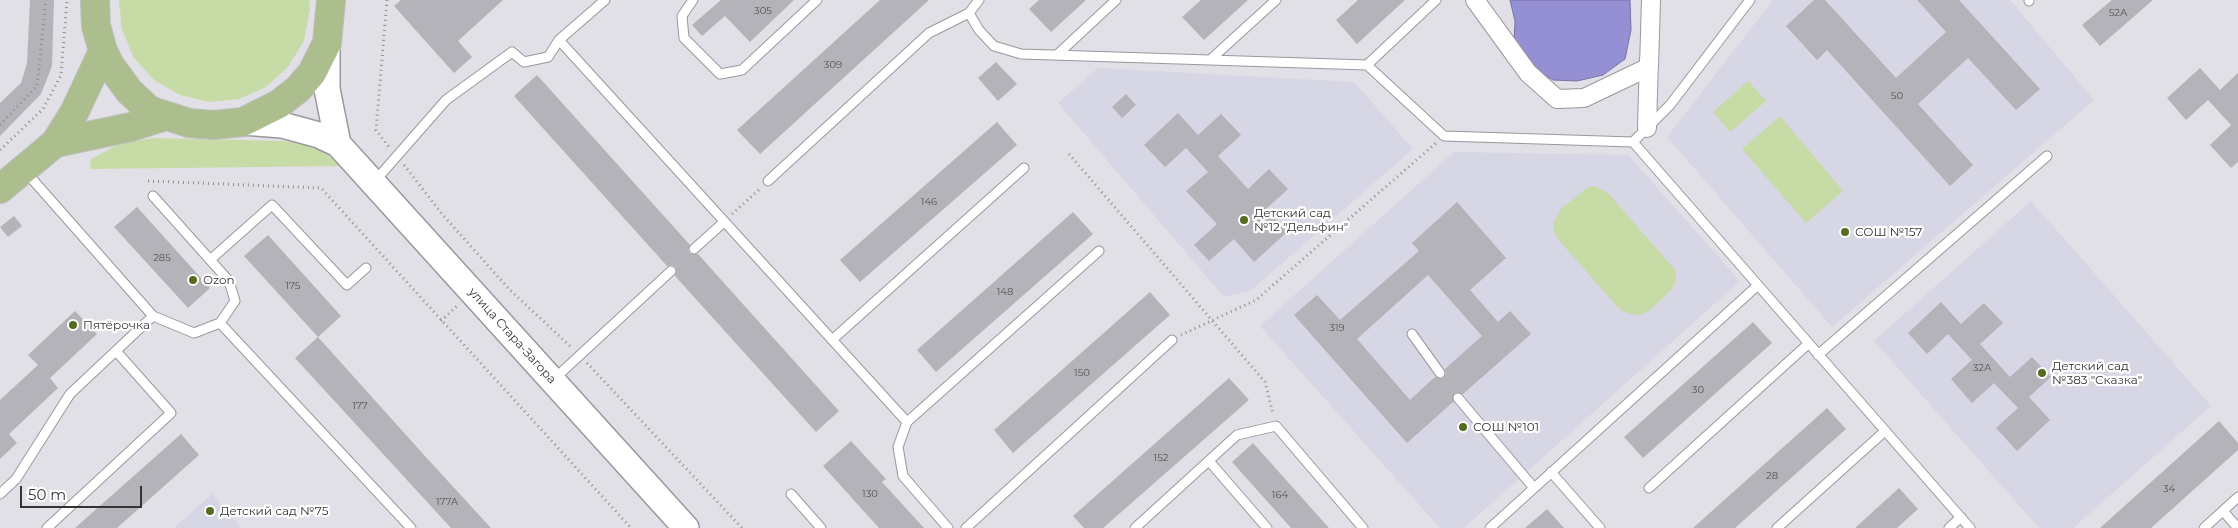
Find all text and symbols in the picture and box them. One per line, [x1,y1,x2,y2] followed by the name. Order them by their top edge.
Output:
[754,5,772,17] house number: 305
[2109,7,2127,19] house number: 52А
[824,59,842,71] house number: 309
[1891,90,1903,102] house number: 50
[921,196,937,208] house number: 146
[1254,206,1348,234] place label: Детский сад №12 "Дельфин"
[1238,214,1250,226] marker: Детский сад №12 "Дельфин"
[1855,225,1922,239] place label: СОШ №157
[1839,226,1851,238] marker: СОШ №157
[153,252,171,264] house number: 285
[203,273,235,287] place label: Ozon
[187,274,199,286] marker: Ozon
[286,280,300,292] house number: 175
[465,285,559,387] street label: улица Стара-Загора
[997,286,1013,298] house number: 148
[83,318,150,332] place label: Пятёрочка
[67,319,79,331] marker: Пятёрочка
[1329,322,1345,334] house number: 319
[2052,359,2142,387] place label: Детский сад №383 "Сказка"
[1973,362,1991,374] house number: 32А
[1074,367,1090,379] house number: 150
[2036,367,2048,379] marker: Детский сад №383 "Сказка"
[1692,384,1704,396] house number: 30
[352,400,368,412] house number: 177
[1473,420,1539,434] place label: СОШ №101
[1457,421,1469,433] marker: СОШ №101
[1154,452,1168,464] house number: 152
[1766,470,1778,482] house number: 28
[22,476,145,508] scale bar
[2163,483,2175,495] house number: 34
[28,485,66,504] text: 50 m
[862,488,878,500] house number: 130
[1272,489,1288,501] house number: 164
[436,496,458,508] house number: 177А
[220,504,328,518] place label: Детский сад №75
[204,505,216,517] marker: Детский сад №75

